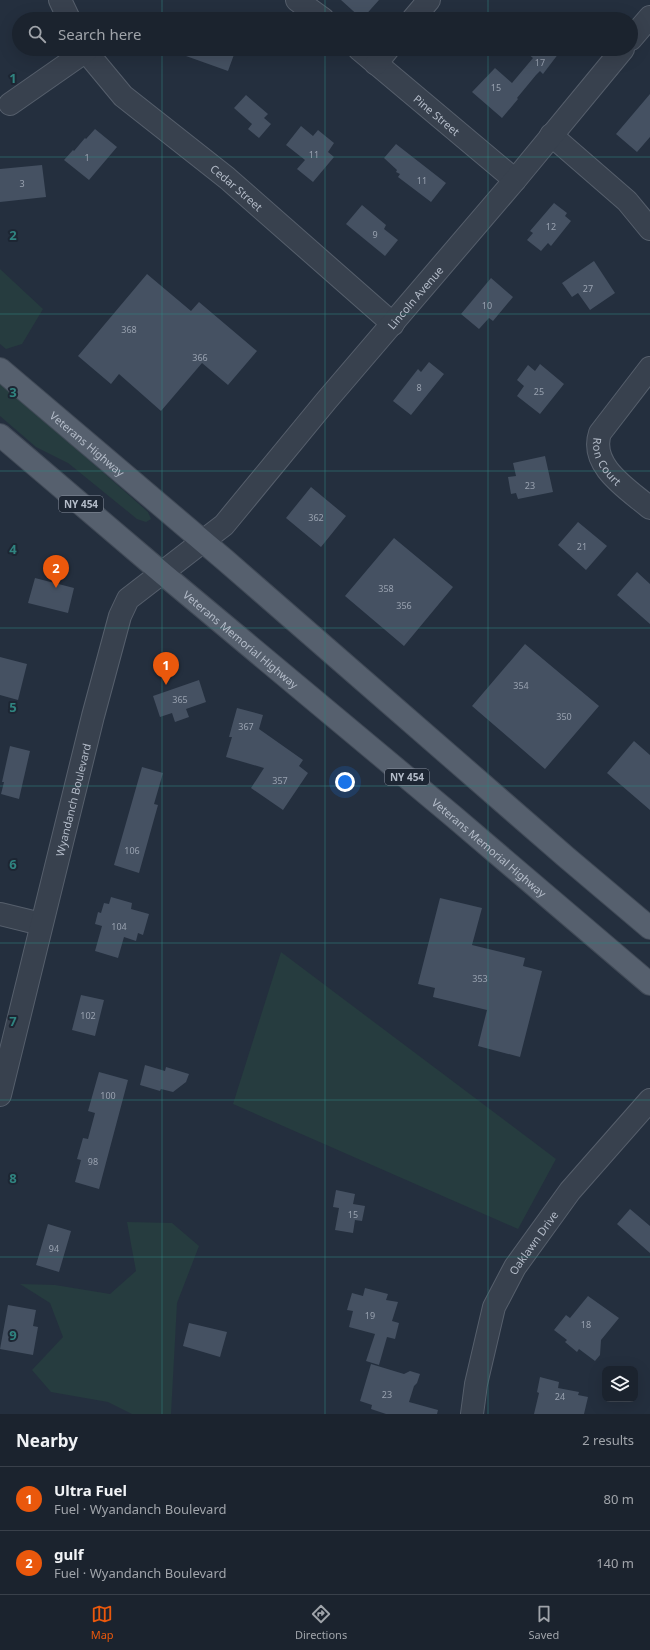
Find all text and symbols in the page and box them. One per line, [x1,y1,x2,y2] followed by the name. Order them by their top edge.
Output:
[12,12,638,56] search box
[26,23,48,45] icon: search
[58,24,141,44] text: Search here
[535,56,545,69] house number: 17
[9,69,17,87] text: 1
[491,81,501,94] house number: 15
[411,91,463,138] street label: Pine Street
[309,148,319,161] house number: 11
[84,151,90,164] house number: 1
[208,161,266,214] street label: Cedar Street
[417,174,427,187] house number: 11
[19,177,25,190] house number: 3
[546,220,556,233] house number: 12
[9,226,17,244] text: 2
[372,228,378,241] house number: 9
[384,262,446,332] street label: Lincoln Avenue
[583,282,593,295] house number: 27
[482,299,492,312] house number: 10
[121,323,137,336] house number: 368
[192,351,208,364] house number: 366
[416,381,422,394] house number: 8
[9,383,17,401] text: 3
[534,385,544,398] house number: 25
[47,408,128,480] street label: Veterans Highway
[590,437,625,488] street label: Ron Court
[525,479,535,492] house number: 23
[59,496,103,512] road number: NY 454
[308,511,324,524] house number: 362
[9,540,17,558] text: 4
[577,540,587,553] house number: 21
[43,555,69,588] pin: 2
[378,582,394,595] house number: 358
[180,587,302,692] street label: Veterans Memorial Highway
[396,599,412,612] house number: 356
[153,652,179,685] pin: 1
[513,679,529,692] house number: 354
[172,693,188,706] house number: 365
[9,698,17,716] text: 5
[556,710,572,723] house number: 350
[238,720,254,733] house number: 367
[51,742,94,858] street label: Wyandanch Boulevard
[385,769,429,785] road number: NY 454
[335,772,355,792] your location
[272,774,288,787] house number: 357
[429,794,550,900] street label: Veterans Memorial Highway
[124,844,140,857] house number: 106
[9,855,17,873] text: 6
[111,920,127,933] house number: 104
[472,972,488,985] house number: 353
[80,1009,96,1022] house number: 102
[9,1012,17,1030] text: 7
[100,1089,116,1102] house number: 100
[88,1155,98,1168] house number: 98
[9,1169,17,1187] text: 8
[505,1207,561,1277] street label: Oaklawn Drive
[348,1208,358,1221] house number: 15
[49,1242,59,1255] house number: 94
[365,1309,375,1322] house number: 19
[581,1318,591,1331] house number: 18
[9,1326,17,1344] text: 9
[602,1366,638,1402] map controls
[602,1366,638,1402] button: layers
[382,1388,392,1401] house number: 23
[555,1390,565,1403] house number: 24
[16,1429,78,1452] text: Nearby
[582,1431,634,1449] text: 2 results
[54,1480,127,1500] text: Ultra Fuel
[25,1490,33,1508] text: 1
[604,1490,634,1508] text: 80 m
[54,1500,227,1518] text: Fuel · Wyandanch Boulevard
[54,1544,84,1564] text: gulf
[25,1554,33,1572] text: 2
[596,1554,634,1572] text: 140 m
[54,1564,227,1582] text: Fuel · Wyandanch Boulevard
[91,1603,114,1642] tab: Map
[295,1603,347,1642] tab: Directions
[529,1603,559,1642] tab: Saved

